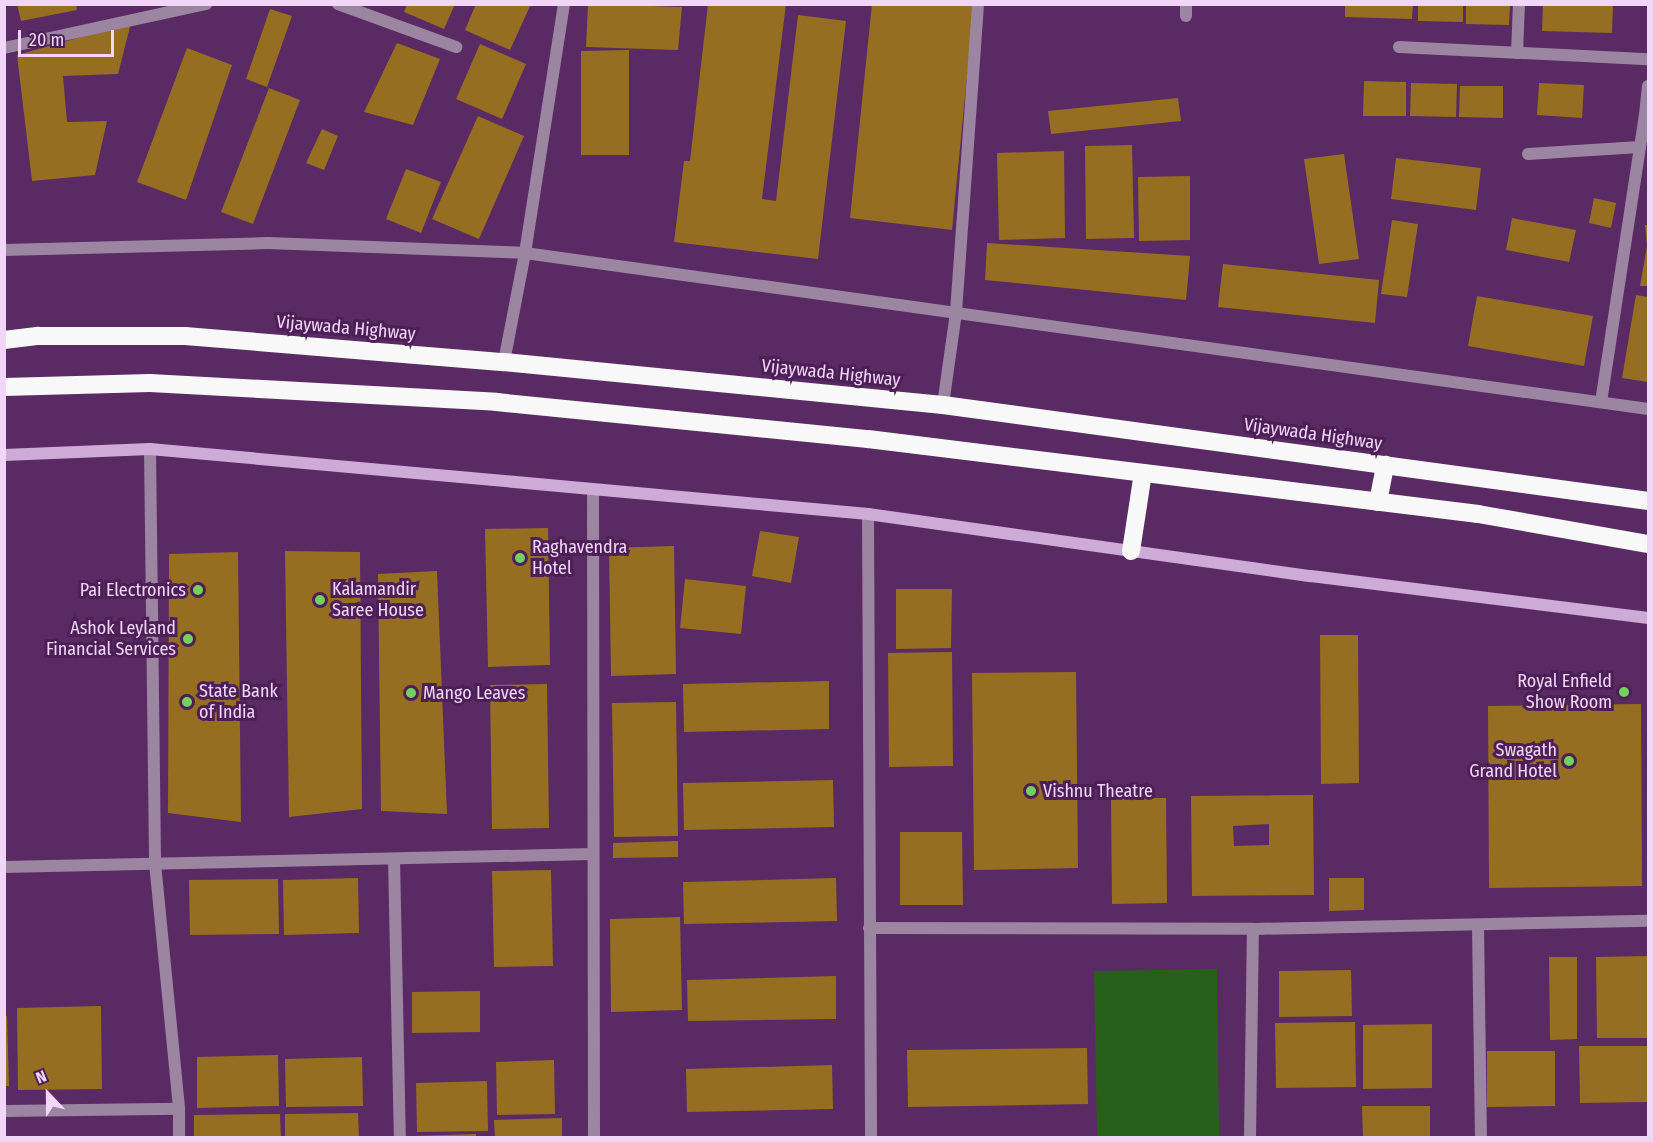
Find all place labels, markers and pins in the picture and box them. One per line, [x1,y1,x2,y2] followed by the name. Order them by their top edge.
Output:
[532,537,627,580] place label: Raghavendra Hotel
[513,551,527,565] marker: Raghavendra Hotel
[80,579,186,601] place label: Pai Electronics
[332,579,424,622] place label: Kalamandir Saree House
[191,583,205,597] marker: Pai Electronics
[313,593,327,607] marker: Kalamandir Saree House
[46,618,176,660] place label: Ashok Leyland Financial Services
[181,632,195,646] marker: Ashok Leyland Financial Services
[1517,671,1612,714] place label: Royal Enfield Show Room
[199,681,278,724] place label: State Bank of India
[423,682,525,704] place label: Mango Leaves
[1617,685,1631,699] marker: Royal Enfield Show Room
[404,686,418,700] marker: Mango Leaves
[180,695,194,709] marker: State Bank of India
[1469,740,1557,783] place label: Swagath Grand Hotel
[1562,754,1576,768] marker: Swagath Grand Hotel
[1043,780,1153,802] place label: Vishnu Theatre
[1024,784,1038,798] marker: Vishnu Theatre

